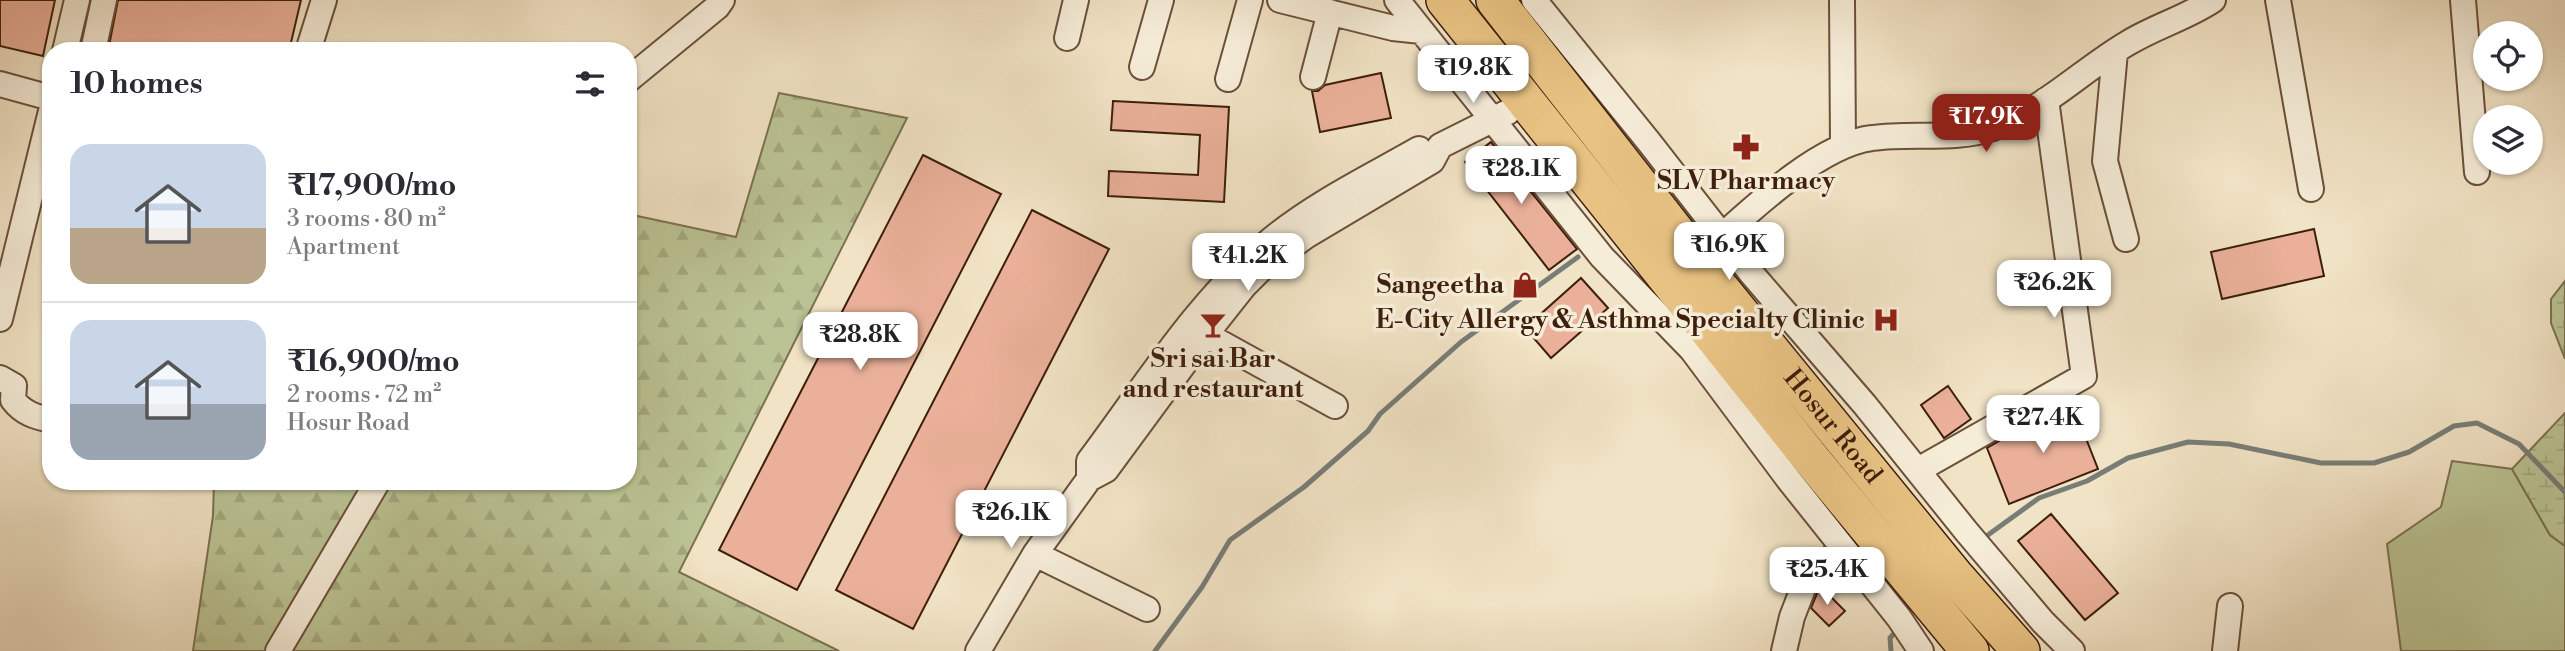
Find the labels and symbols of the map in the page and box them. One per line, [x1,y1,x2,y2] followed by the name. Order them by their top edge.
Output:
[1416,46,1530,105] pin: ₹19.8K
[1929,94,2043,154] pin: ₹17.9K
[1731,132,1761,162] pharmacy icon: SLV Pharmacy
[1464,146,1578,206] pin: ₹28.1K
[1657,165,1836,197] place label: SLV Pharmacy
[1672,222,1786,282] pin: ₹16.9K
[1191,233,1305,293] pin: ₹41.2K
[1997,260,2111,320] pin: ₹26.2K
[1376,269,1505,301] place label: Sangeetha
[1510,270,1540,300] shop icon: Sangeetha
[1375,304,1865,336] place label: E-City Allergy & Asthma Specialty Clinic
[1871,305,1901,335] hospital icon: E-City Allergy & Asthma Specialty Clinic
[1198,310,1228,340] bar icon: Sri sai Bar and restaurant
[803,312,917,372] pin: ₹28.8K
[1122,343,1304,405] place label: Sri sai Bar and restaurant
[1777,363,1889,490] street label: Hosur Road
[1986,396,2100,455] pin: ₹27.4K
[954,490,1068,550] pin: ₹26.1K
[1770,548,1884,607] pin: ₹25.4K

